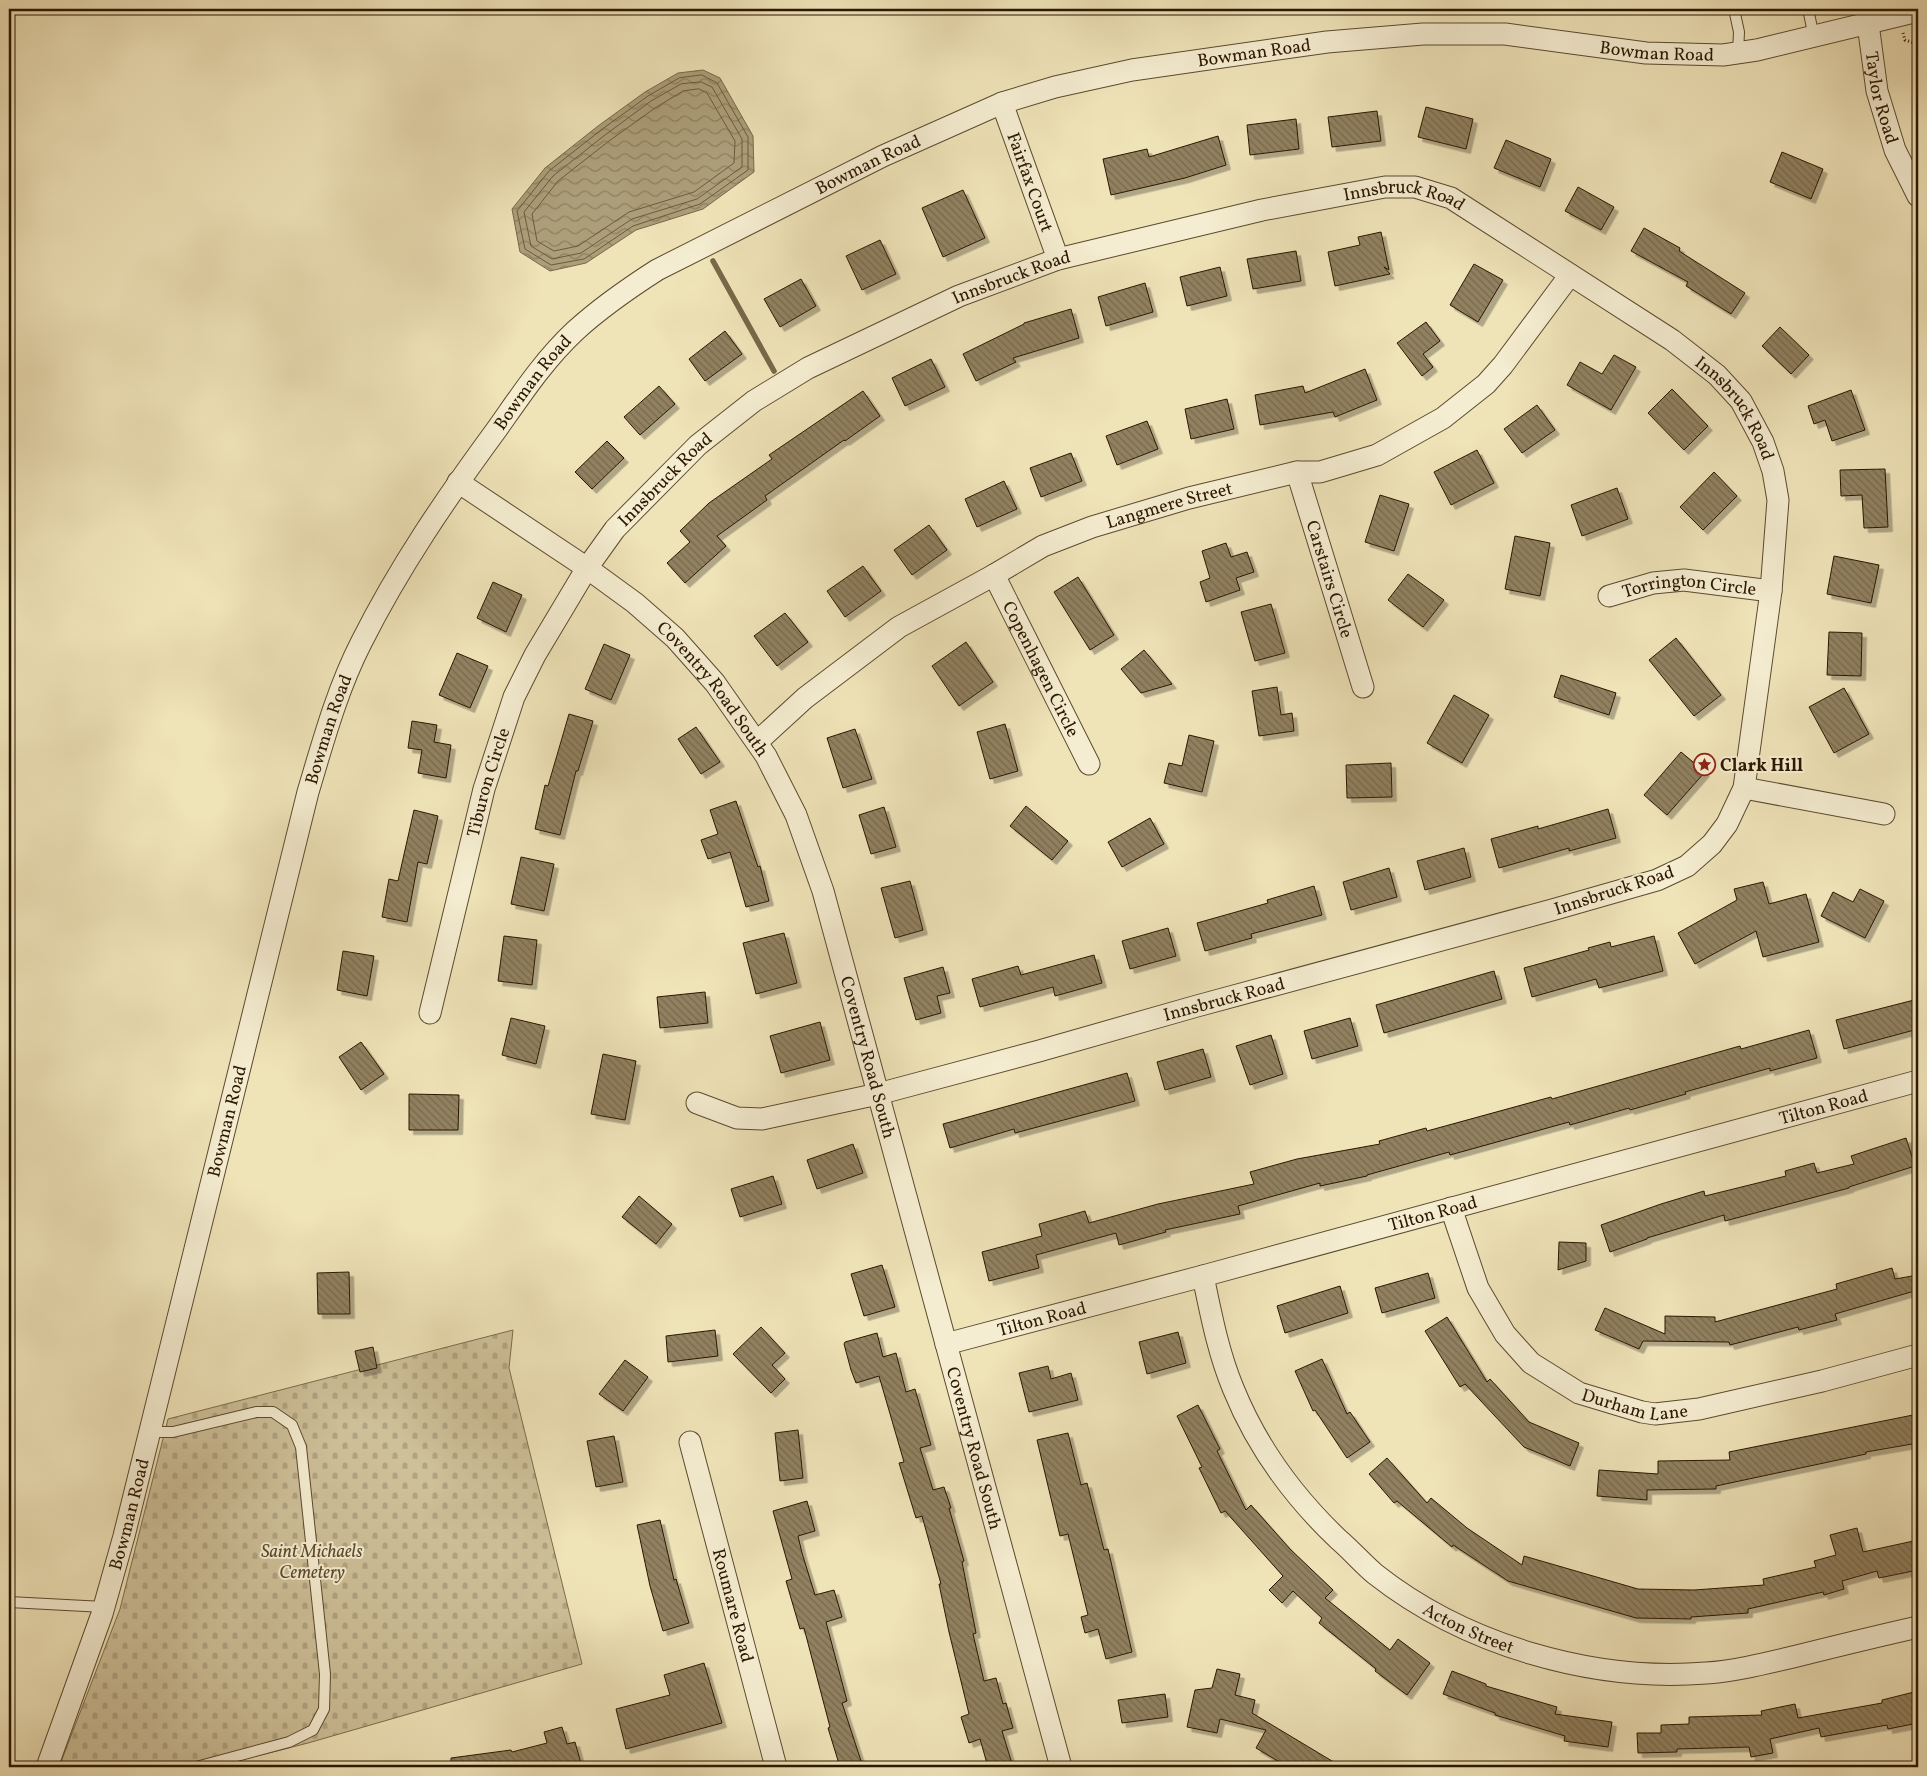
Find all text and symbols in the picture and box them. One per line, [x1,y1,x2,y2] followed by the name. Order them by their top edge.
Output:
[1196,33,1313,74] street label: Bowman Road
[1598,36,1714,69] street label: Bowman Road
[1858,50,1903,147] street label: Taylor Road
[1000,129,1058,236] street label: Fairfax Court
[812,130,925,202] street label: Bowman Road
[1341,176,1469,218] street label: Innsbruck Road
[948,245,1073,312] street label: Innsbruck Road
[489,330,578,436] street label: Bowman Road
[1689,351,1779,464] street label: Innsbruck Road
[613,427,718,533] street label: Innsbruck Road
[1103,477,1235,536] street label: Langmere Street
[1299,518,1358,641] street label: Carstairs Circle
[1619,569,1758,605] street label: Torrington Circle
[995,597,1084,742] street label: Copenhagen Circle
[650,616,774,763] street label: Coventry Road South
[300,671,359,788] street label: Bowman Road
[462,725,517,840] street label: Tiburon Circle
[1692,753,1716,777] place icon: Clark Hill
[1720,754,1803,779] place label: Clark Hill
[1551,860,1678,923] street label: Innsbruck Road
[1161,972,1288,1029] street label: Innsbruck Road
[833,974,901,1142] street label: Coventry Road South
[202,1063,254,1180] street label: Bowman Road
[1777,1084,1871,1132] street label: Tilton Road
[1386,1191,1480,1239] street label: Tilton Road
[995,1296,1089,1344] street label: Tilton Road
[939,1364,1007,1533] street label: Coventry Road South
[1578,1383,1689,1429] street label: Durham Lane
[104,1456,157,1573] street label: Bowman Road
[261,1540,363,1586] park label: Saint Michaels Cemetery
[705,1546,759,1665] street label: Roumare Road
[1418,1598,1517,1661] street label: Acton Street

